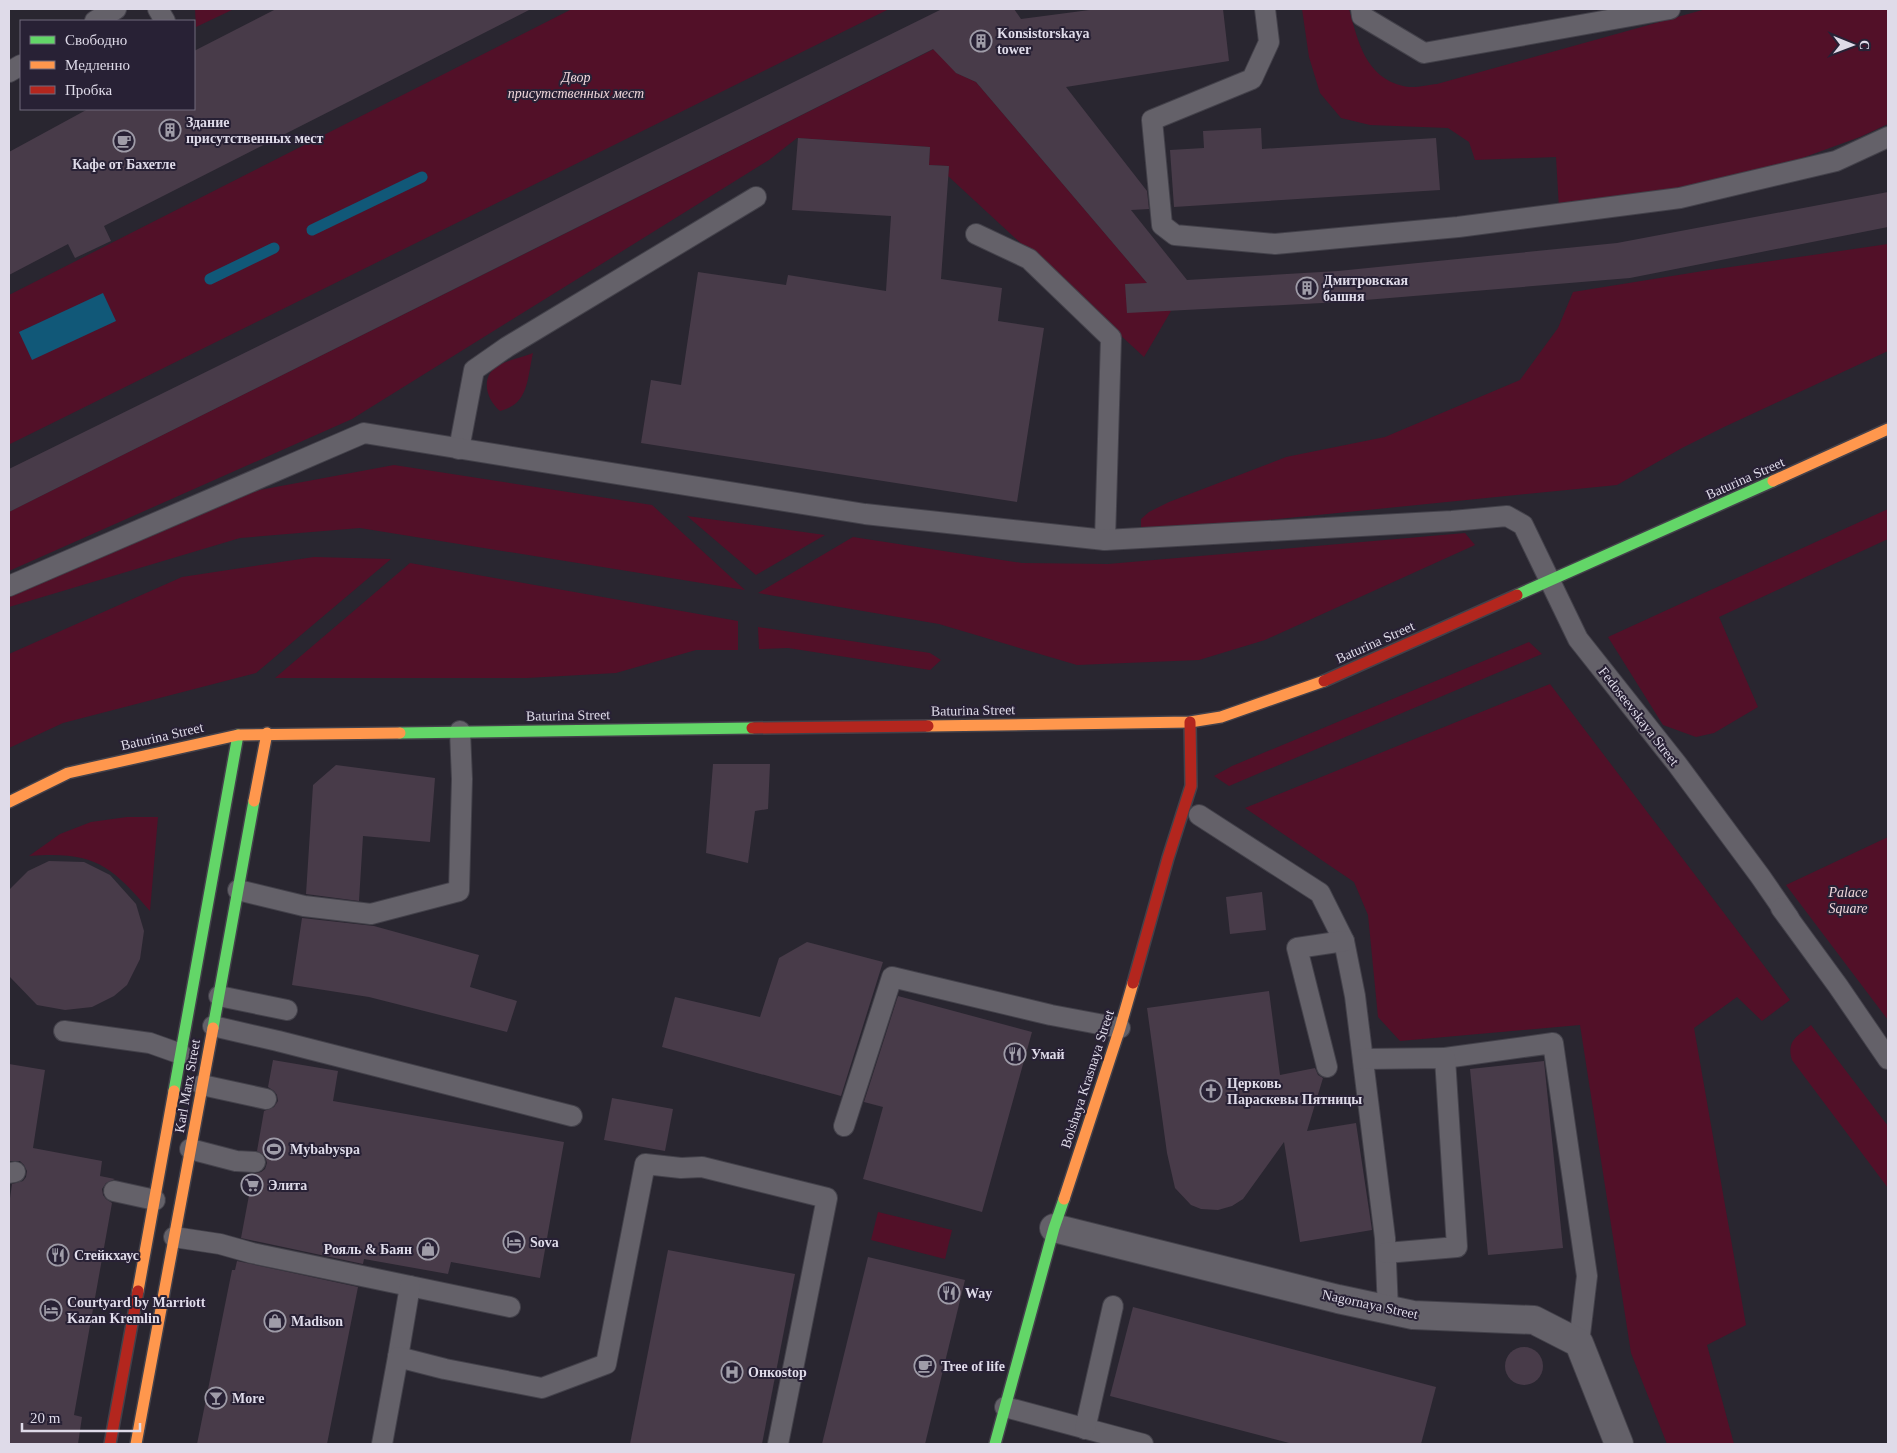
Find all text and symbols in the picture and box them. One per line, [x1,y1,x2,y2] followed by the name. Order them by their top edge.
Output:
[20,20,195,110] legend
[1827,20,1877,70] north arrow
[997,26,1090,57] place label: Konsistorskaya tower
[969,29,993,53] building icon: Konsistorskaya tower
[65,32,127,48] text: Свободно
[1857,40,1872,50] text: С
[65,57,130,73] text: Медленно
[508,70,644,101] park label: Двор присутственных мест
[65,82,113,98] text: Пробка
[186,115,324,146] place label: Здание присутственных мест
[158,118,182,142] building icon: Здание присутственных мест
[112,129,136,153] cafe icon: Кафе от Бахетле
[72,157,176,172] place label: Кафе от Бахетле
[1323,273,1409,304] place label: Дмитровская башня
[1295,276,1319,300] building icon: Дмитровская башня
[1704,454,1787,502] street label: Baturina Street
[1334,618,1417,666] street label: Baturina Street
[1595,664,1682,769] street label: Fedoseevskaya Street
[931,702,1015,719] street label: Baturina Street
[526,707,610,724] street label: Baturina Street
[119,720,205,753] street label: Baturina Street
[1828,885,1868,916] park label: Palace Square
[1058,1008,1117,1150] street label: Bolshaya Krasnaya Street
[172,1038,203,1134] street label: Karl Marx Street
[1003,1042,1027,1066] restaurant icon: Умай
[1031,1047,1065,1062] place label: Умай
[1227,1076,1362,1107] place label: Церковь Параскевы Пятницы
[1199,1079,1223,1103] church icon: Церковь Параскевы Пятницы
[262,1137,286,1161] sports icon: Mybabyspa
[290,1142,360,1157] place label: Mybabyspa
[240,1173,264,1197] supermarket icon: Элита
[268,1178,307,1193] place label: Элита
[502,1230,526,1254] hotel icon: Sova
[530,1235,559,1250] place label: Sova
[416,1237,440,1261] shop icon: Рояль & Баян
[324,1242,412,1257] place label: Рояль & Баян
[46,1243,70,1267] restaurant icon: Стейкхаус
[74,1248,139,1263] place label: Стейкхаус
[937,1281,961,1305] restaurant icon: Way
[965,1286,992,1301] place label: Way
[1321,1287,1419,1322] street label: Nagornaya Street
[67,1295,206,1326] place label: Courtyard by Marriott Kazan Kremlin
[39,1298,63,1322] hotel icon: Courtyard by Marriott Kazan Kremlin
[263,1309,287,1333] shop icon: Madison
[291,1314,343,1329] place label: Madison
[913,1354,937,1378] cafe icon: Tree of life
[941,1359,1005,1374] place label: Tree of life
[720,1360,744,1384] hospital icon: Онкоstop
[748,1365,807,1380] place label: Онкоstop
[204,1386,228,1410] bar icon: More
[232,1391,264,1406] place label: More
[22,1400,140,1432] scale bar
[30,1410,61,1426] text: 20 m

